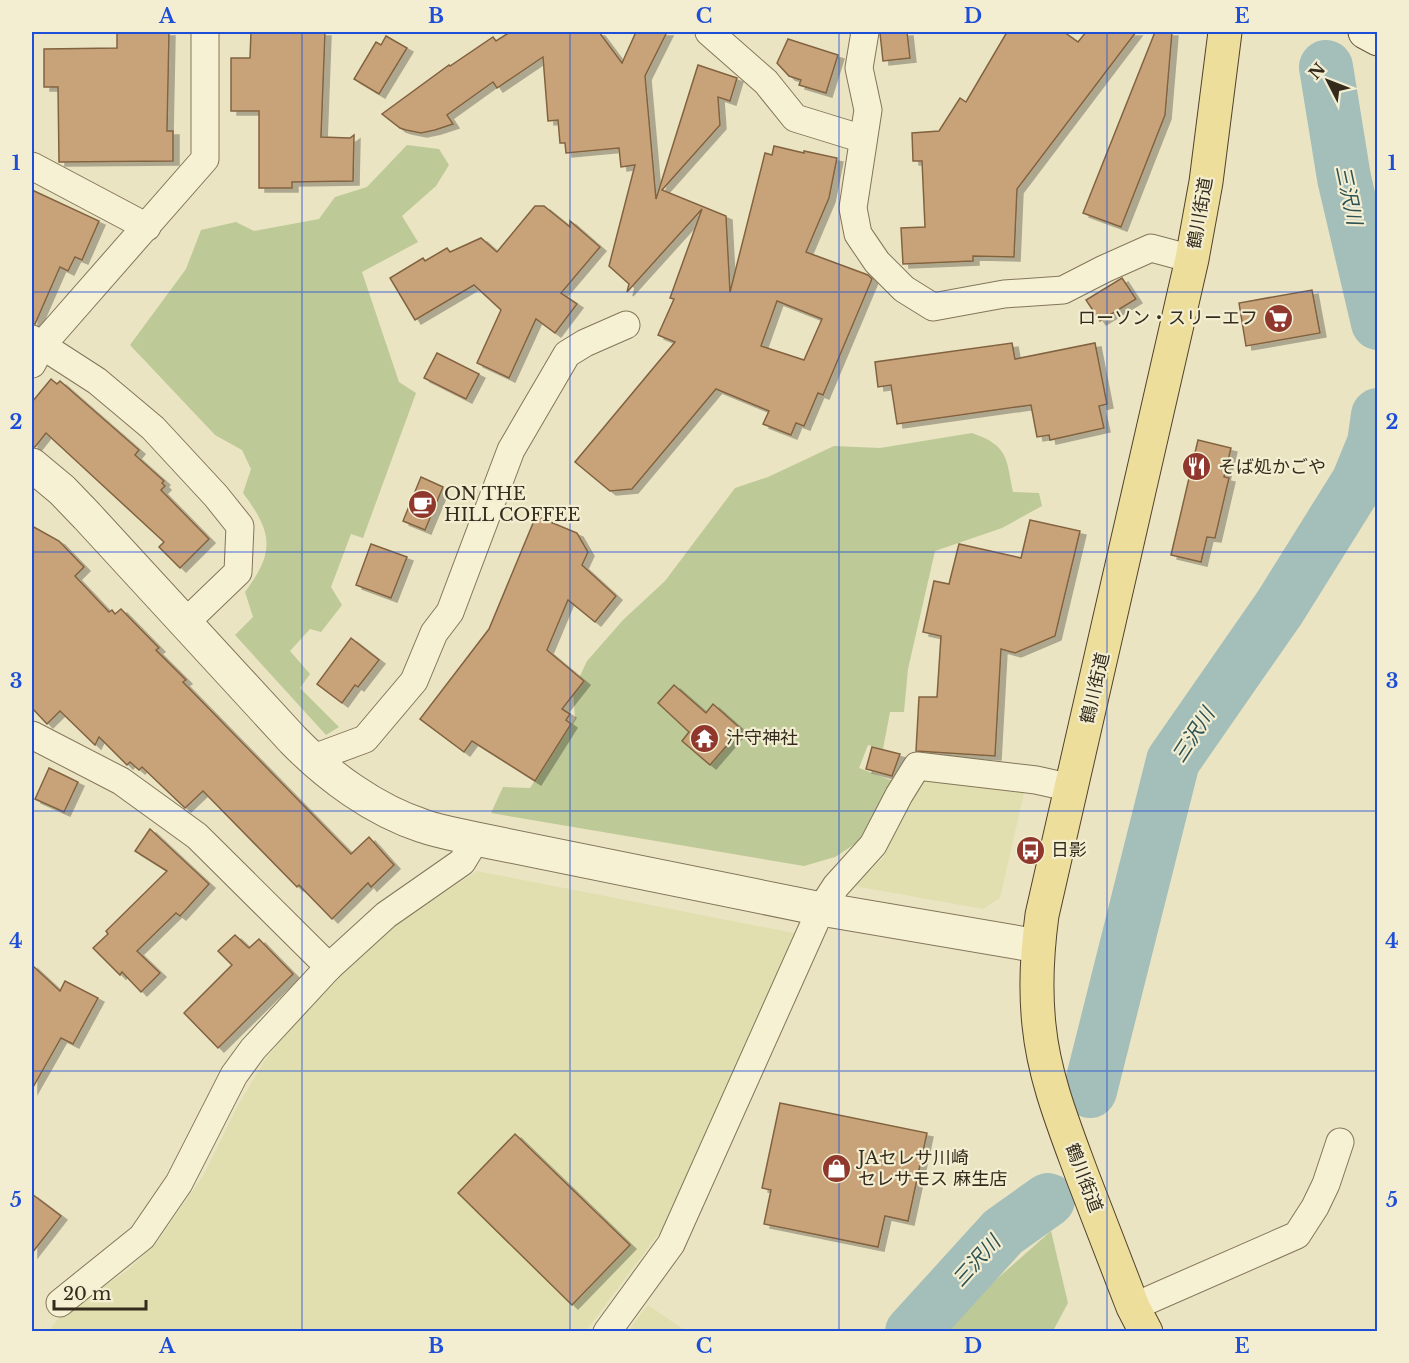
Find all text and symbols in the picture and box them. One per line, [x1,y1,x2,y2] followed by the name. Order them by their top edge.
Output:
[158,4,176,28] text: A
[428,4,444,28] text: B
[696,4,712,28] text: C
[964,4,982,28] text: D
[1234,4,1250,28] text: E
[1298,51,1358,111] north arrow
[1304,59,1329,83] text: N
[12,151,21,175] text: 1
[1388,151,1397,175] text: 1
[1331,163,1367,229] water label: 三沢川
[1183,176,1217,250] street label: 鶴川街道
[1263,302,1295,334] supermarket icon: ローソン・スリーエフ
[1078,307,1258,329] place label: ローソン・スリーエフ
[9,410,23,434] text: 2
[1385,410,1399,434] text: 2
[1181,451,1213,483] restaurant icon: そば処かごや
[1218,456,1326,478] place label: そば処かごや
[444,483,580,526] place label: ON THE HILL COFFEE
[407,488,439,520] cafe icon: ON THE HILL COFFEE
[1076,650,1114,726] street label: 鶴川街道
[10,669,22,693] text: 3
[1386,669,1398,693] text: 3
[1167,702,1220,767] water label: 三沢川
[689,722,721,754] temple icon: 汁守神社
[726,727,798,749] place label: 汁守神社
[1014,834,1046,866] bus stop icon: 日影
[1051,839,1087,861] place label: 日影
[9,929,23,953] text: 4
[1385,929,1399,953] text: 4
[1061,1140,1107,1216] street label: 鶴川街道
[856,1147,1007,1190] place label: JAセレサ川崎 セレサモス 麻生店
[821,1152,853,1184] shop icon: JAセレサ川崎 セレサモス 麻生店
[10,1188,22,1212] text: 5
[1386,1188,1398,1212] text: 5
[947,1229,1006,1291] water label: 三沢川
[54,1273,146,1311] scale bar
[63,1283,111,1305] text: 20 m
[158,1334,176,1358] text: A
[428,1334,444,1358] text: B
[696,1334,712,1358] text: C
[964,1334,982,1358] text: D
[1234,1334,1250,1358] text: E

